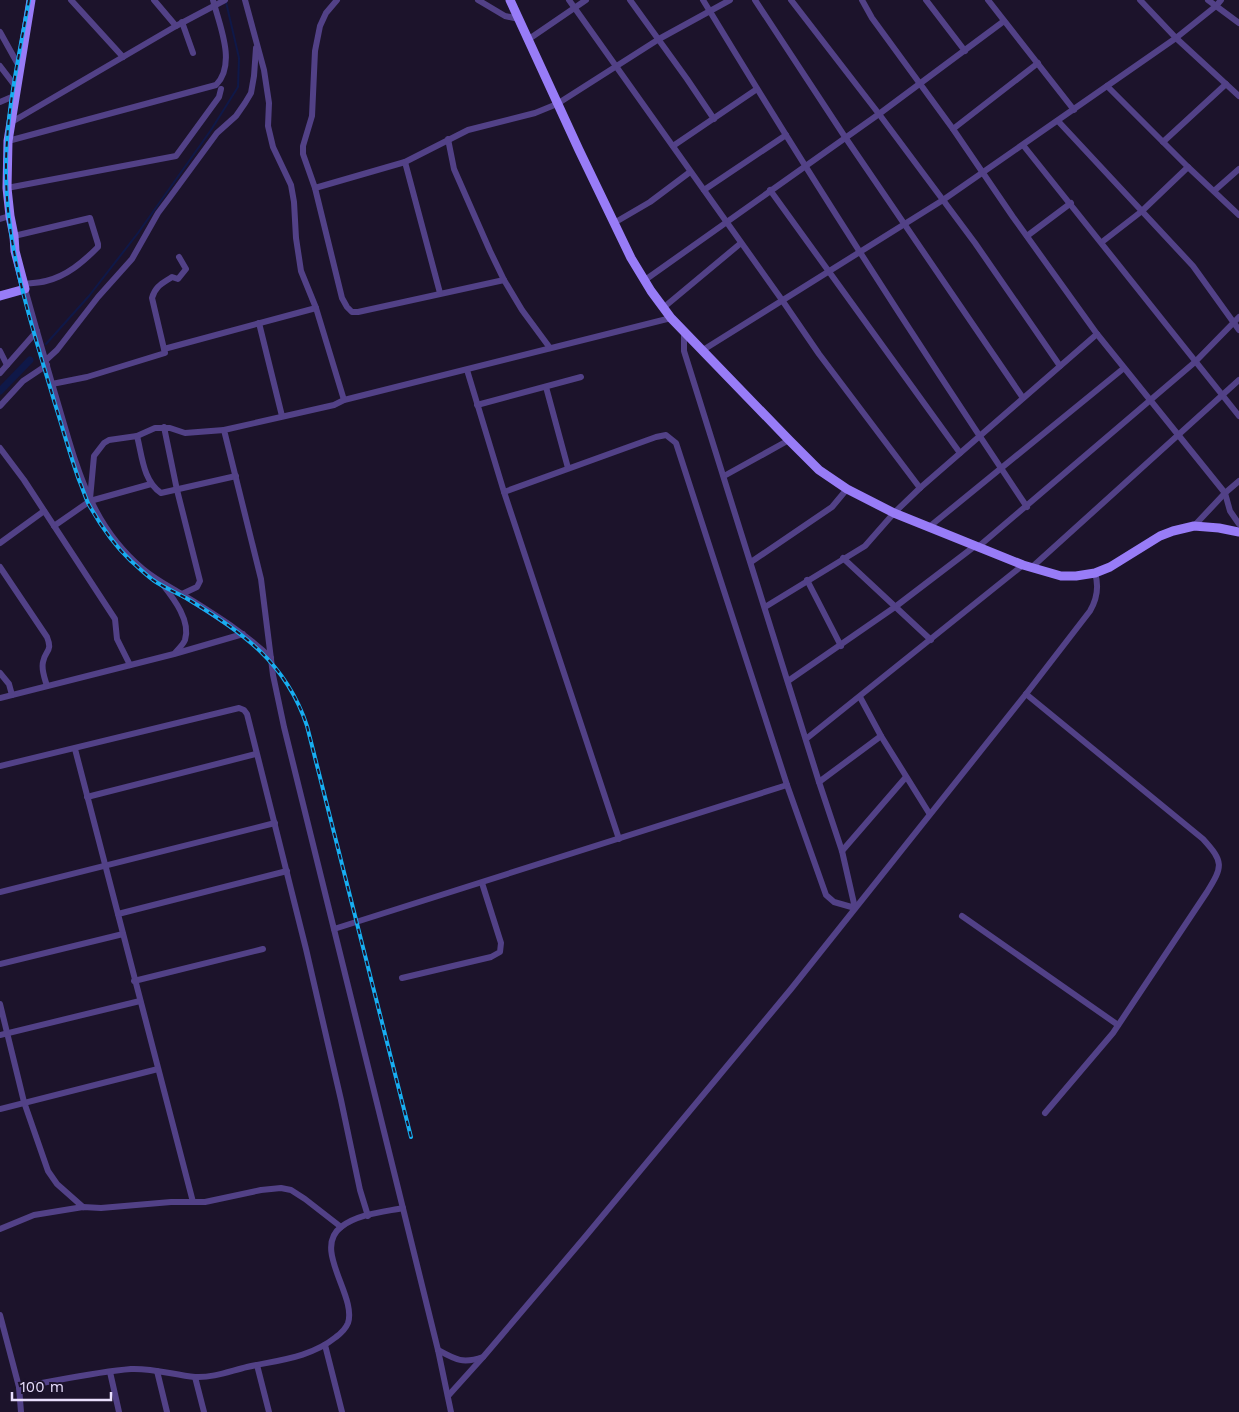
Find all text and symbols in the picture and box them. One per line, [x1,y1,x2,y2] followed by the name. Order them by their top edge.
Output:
[12,1370,111,1402] scale bar
[20,1378,64,1396] text: 100 m

